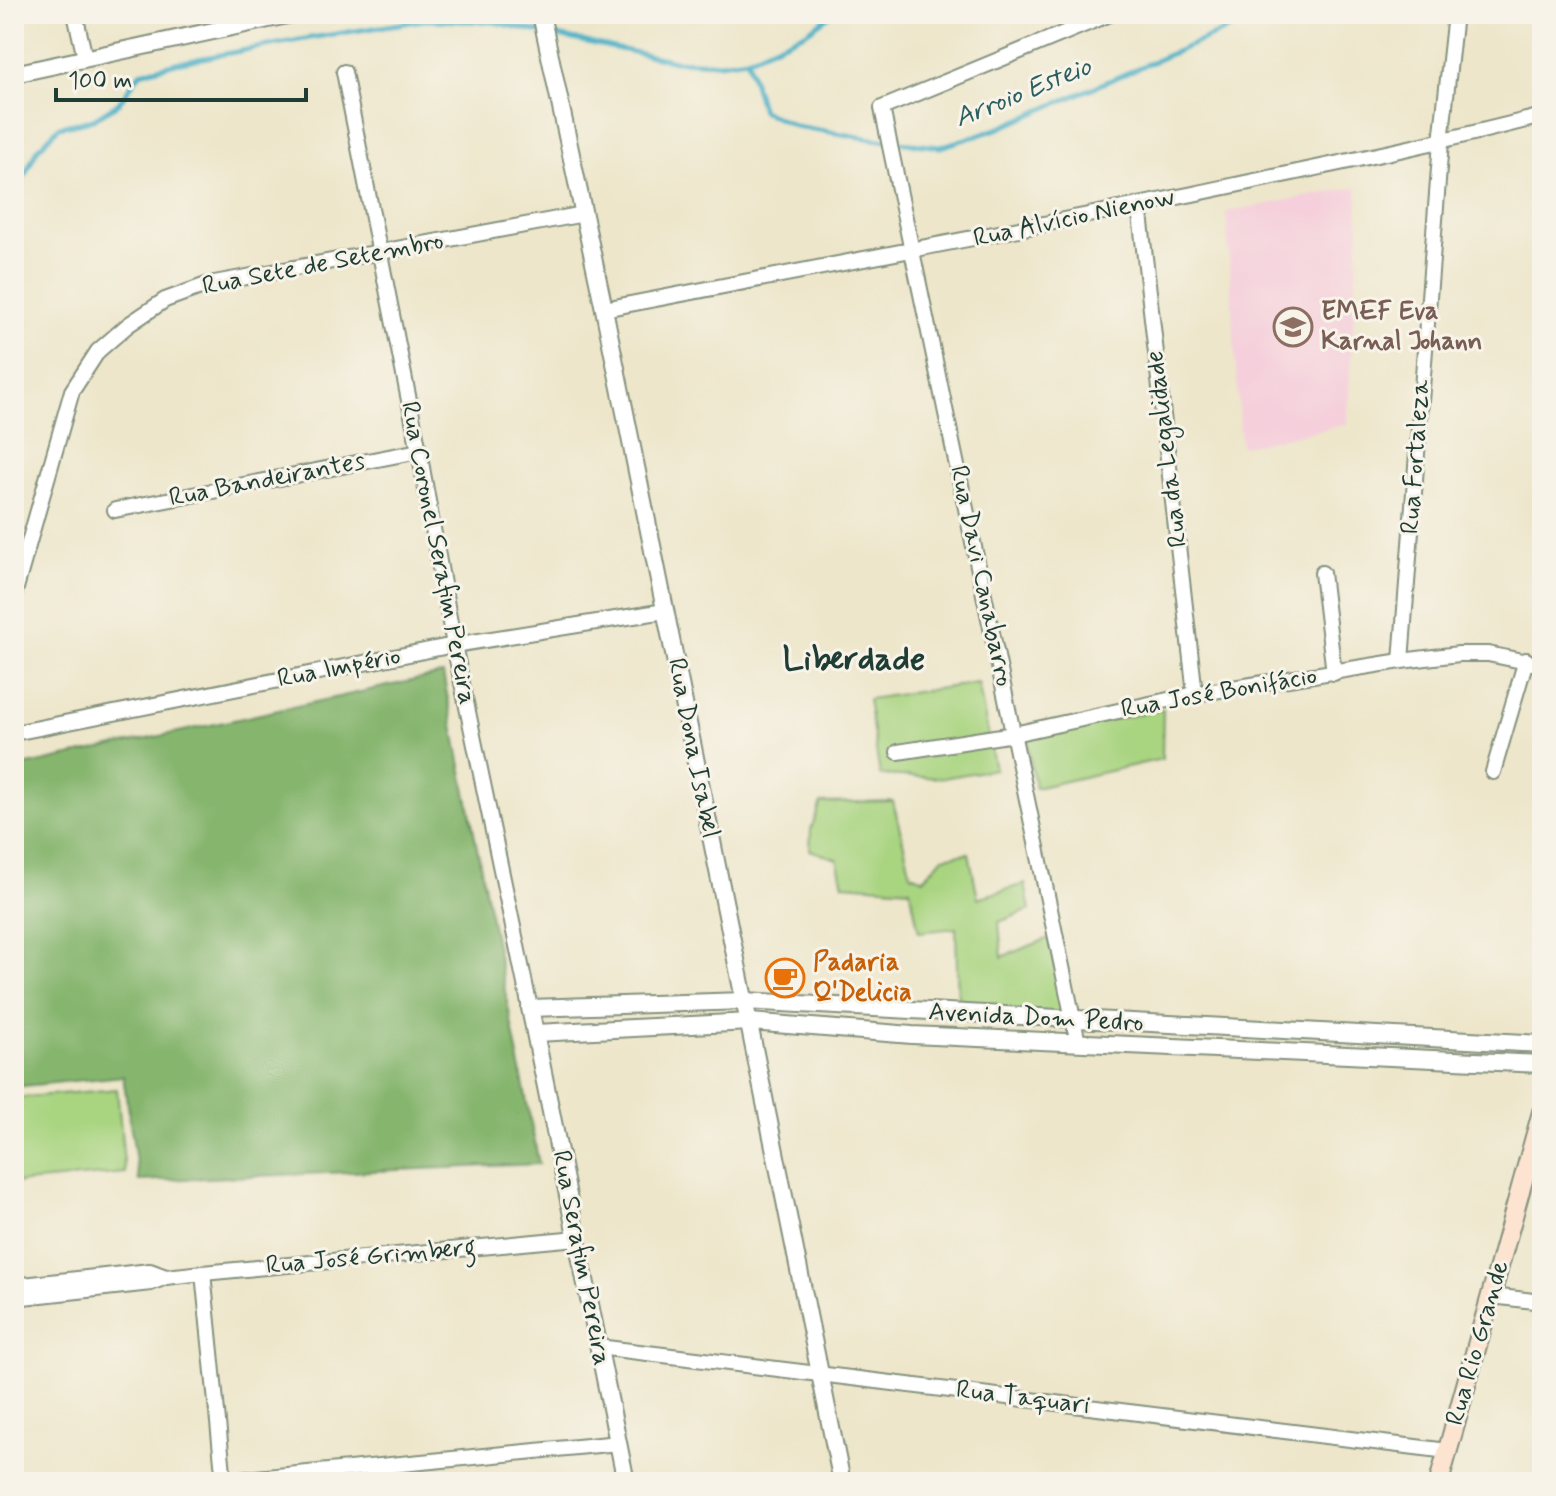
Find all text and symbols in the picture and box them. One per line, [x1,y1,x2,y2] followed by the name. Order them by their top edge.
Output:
[949,48,1098,137] water label: Arroio Esteio
[56,52,306,102] scale bar
[68,66,132,97] text: 100 m
[970,180,1178,256] street label: Rua Alvício Nienow
[200,224,446,304] street label: Rua Sete de Setembro
[1321,295,1483,359] place label: EMEF Eva Karnal Johann
[1272,306,1314,348] school or university icon: EMEF Eva Karnal Johann
[1138,348,1198,549] street label: Rua da Legalidade
[1394,378,1438,535] street label: Rua Fortaleza
[392,398,484,708] street label: Rua Coronel Serafim Pereira
[166,444,368,516] street label: Rua Bandeirantes
[941,462,1021,690] street label: Rua Davi Canabarro
[783,637,925,682] district label: Liberdade
[275,639,403,697] street label: Rua Império
[659,655,727,841] street label: Rua Dona Isabel
[1118,659,1320,727] street label: Rua José Bonifácio
[813,946,912,1010] place label: Padaria Q'Delicia
[764,957,806,999] cafe icon: Padaria Q'Delicia
[928,995,1144,1041] street label: Avenida Dom Pedro
[543,1148,619,1368] street label: Rua Serafim Pereira
[264,1231,478,1286] street label: Rua José Grimberg
[1438,1257,1518,1429] street label: Rua Rio Grande
[954,1373,1092,1423] street label: Rua Taquari

